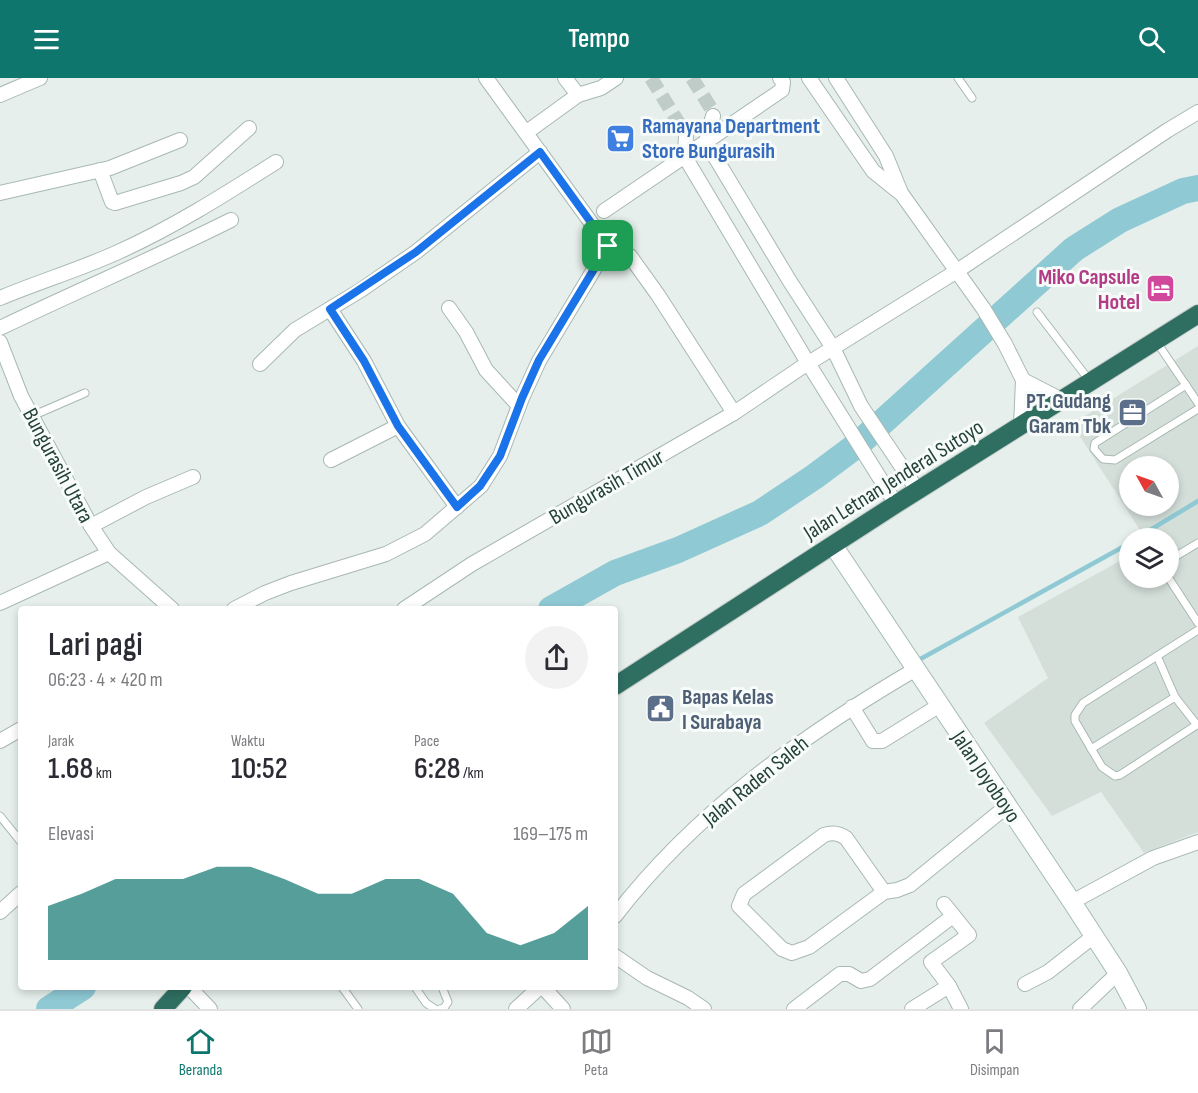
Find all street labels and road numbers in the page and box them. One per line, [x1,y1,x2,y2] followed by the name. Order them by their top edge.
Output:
[16,404,99,528] street label: Bungurasih Utara
[798,414,989,547] street label: Jalan Letnan Jenderal Sutoyo
[544,444,669,531] street label: Bungurasih Timur
[945,725,1026,828] street label: Jalan Joyoboyo
[697,730,814,833] street label: Jalan Raden Saleh

